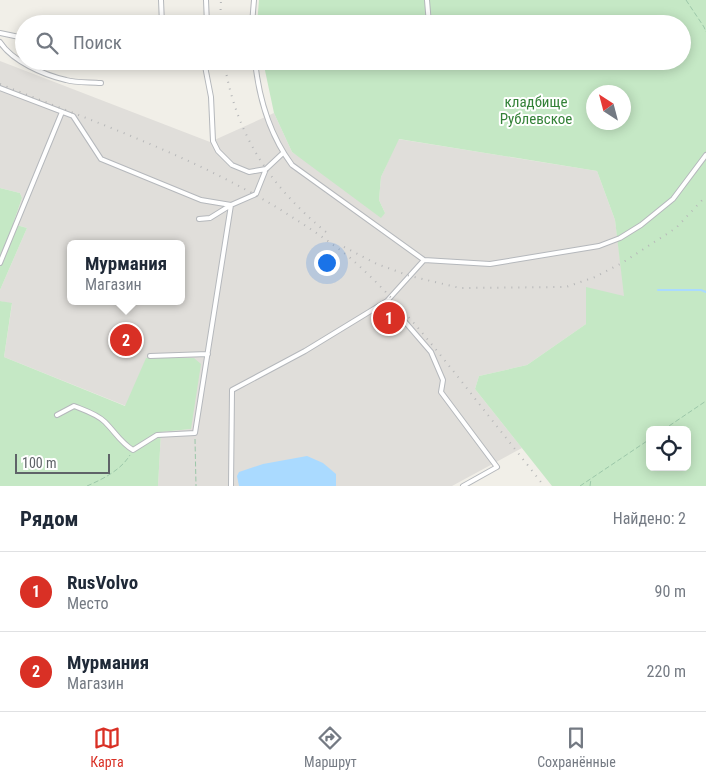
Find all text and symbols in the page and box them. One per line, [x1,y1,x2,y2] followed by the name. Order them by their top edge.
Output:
[15,15,691,70] search box
[33,29,61,57] icon: search
[73,31,122,54] text: Поиск
[586,85,631,130] north arrow
[500,93,572,128] park label: кладбище Рублевское
[67,240,185,305] popup
[314,250,340,276] your location
[85,252,167,275] text: Мурмания
[85,275,142,294] text: Магазин
[373,299,405,337] pin: 1
[110,321,142,359] pin: 2
[646,426,691,471] map controls
[646,426,691,471] button: locate
[15,451,110,474] scale bar
[22,455,57,471] text: 100 m
[20,507,79,531] text: Рядом
[613,509,686,528] text: Найдено: 2
[67,571,138,594] text: RusVolvo
[32,582,40,601] text: 1
[654,582,686,601] text: 90 m
[67,594,108,613] text: Место
[67,651,149,674] text: Мурмания
[32,662,40,681] text: 2
[647,662,686,681] text: 220 m
[67,674,124,693] text: Магазин
[90,724,124,770] tab: Карта
[304,724,357,770] tab: Маршрут
[537,724,616,770] tab: Сохранённые

